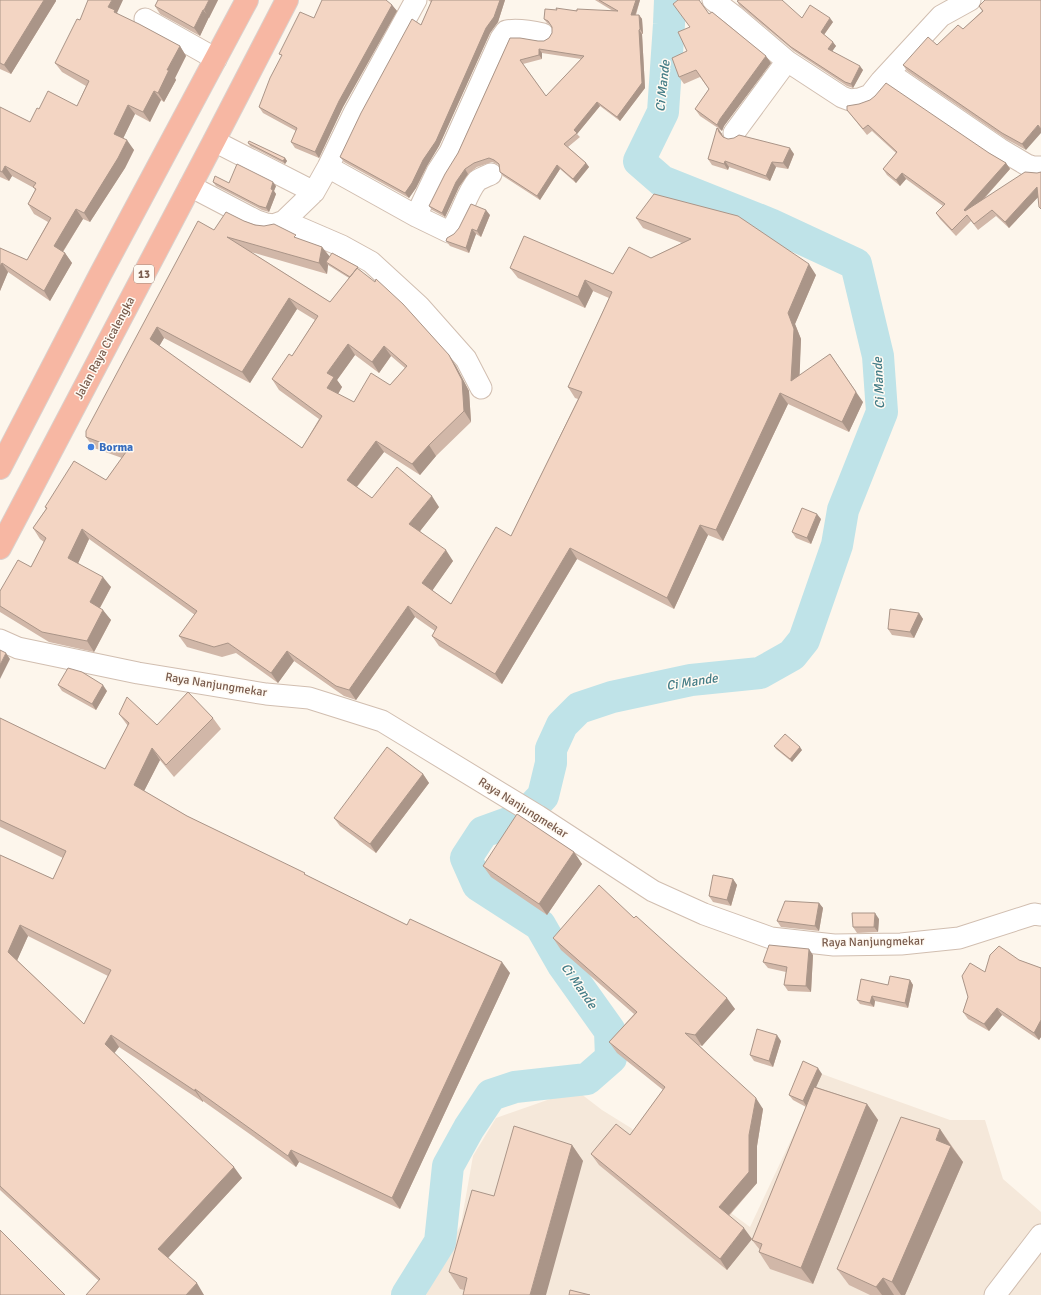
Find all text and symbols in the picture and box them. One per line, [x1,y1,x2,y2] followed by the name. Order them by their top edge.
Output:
[652,58,674,113] water label: Ci Mande
[134,265,154,283] road number: 13
[72,294,138,402] street label: Jalan Raya Cicalengka
[870,355,888,409] water label: Ci Mande
[99,440,133,455] place label: Borma
[86,442,96,452] marker: Borma
[164,670,269,701] street label: Raya Nanjungmekar
[665,670,720,694] water label: Ci Mande
[475,774,571,842] street label: Raya Nanjungmekar
[821,934,925,950] street label: Raya Nanjungmekar
[558,960,601,1013] water label: Ci Mande

